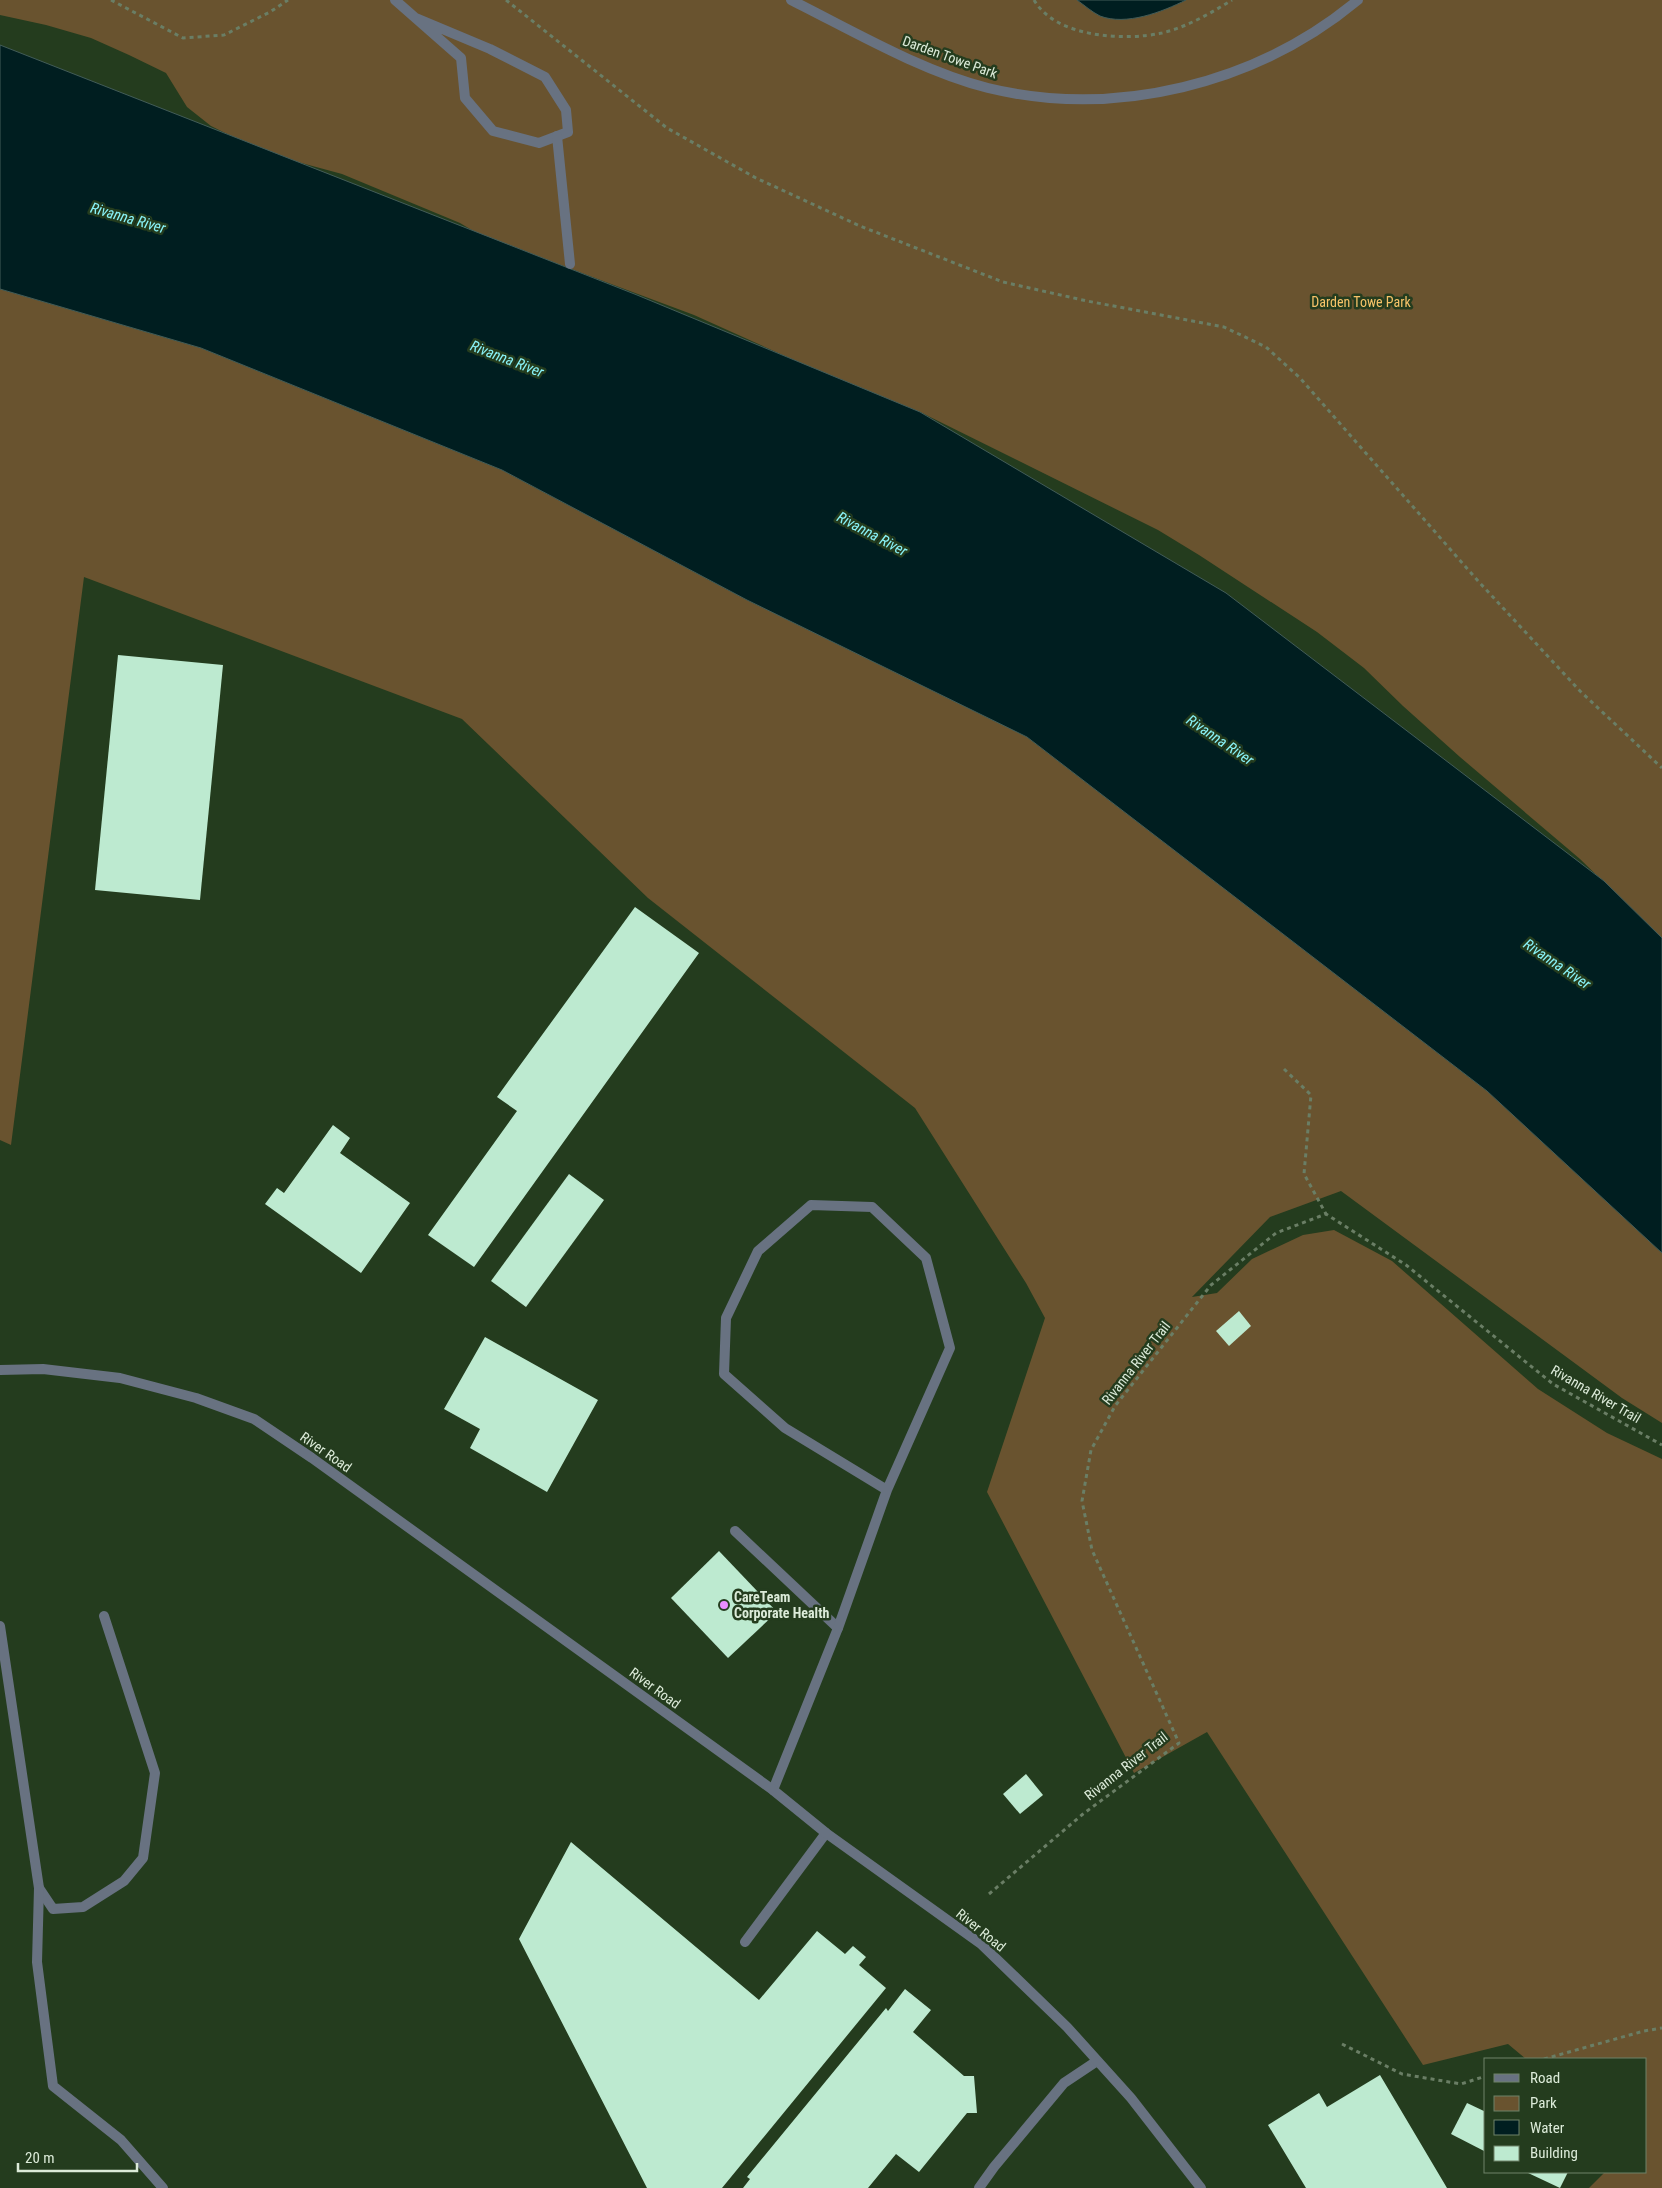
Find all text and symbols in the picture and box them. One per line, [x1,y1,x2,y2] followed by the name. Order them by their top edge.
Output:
[900,32,1000,82] street label: Darden Towe Park
[88,199,168,237] water label: Rivanna River
[1311,294,1411,310] park label: Darden Towe Park
[468,337,547,381] water label: Rivanna River
[834,508,911,560] water label: Rivanna River
[1183,711,1257,769] water label: Rivanna River
[1520,935,1594,993] water label: Rivanna River
[1099,1318,1173,1408] street label: Rivanna River Trail
[1548,1362,1644,1426] street label: Rivanna River Trail
[297,1429,355,1475] street label: River Road
[734,1589,829,1621] place label: CareTeam Corporate Health
[718,1599,730,1611] marker: CareTeam Corporate Health
[627,1664,683,1712] street label: River Road
[1081,1729,1171,1803] street label: Rivanna River Trail
[953,1905,1009,1955] street label: River Road
[1484,2058,1647,2173] legend
[1530,2069,1560,2087] text: Road
[1530,2094,1557,2112] text: Park
[1530,2119,1565,2137] text: Water
[18,2140,136,2172] scale bar
[1530,2144,1578,2162] text: Building
[25,2149,55,2167] text: 20 m

